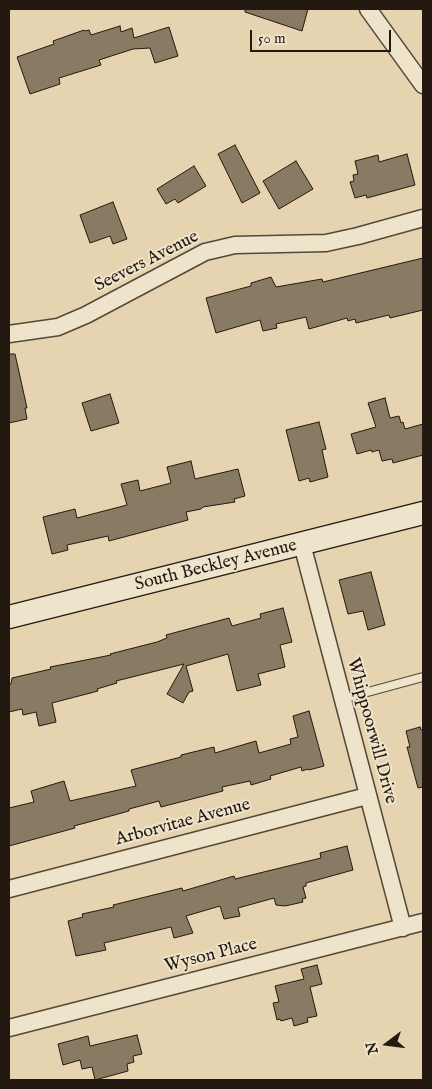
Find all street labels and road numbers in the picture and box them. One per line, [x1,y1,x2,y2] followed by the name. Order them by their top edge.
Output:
[91,227,203,297] street label: Seevers Avenue
[133,535,299,597] street label: South Beckley Avenue
[341,656,401,806] street label: Whippoorwill Drive
[113,795,253,851] street label: Arborvitae Avenue
[163,934,259,978] street label: Wyson Place

